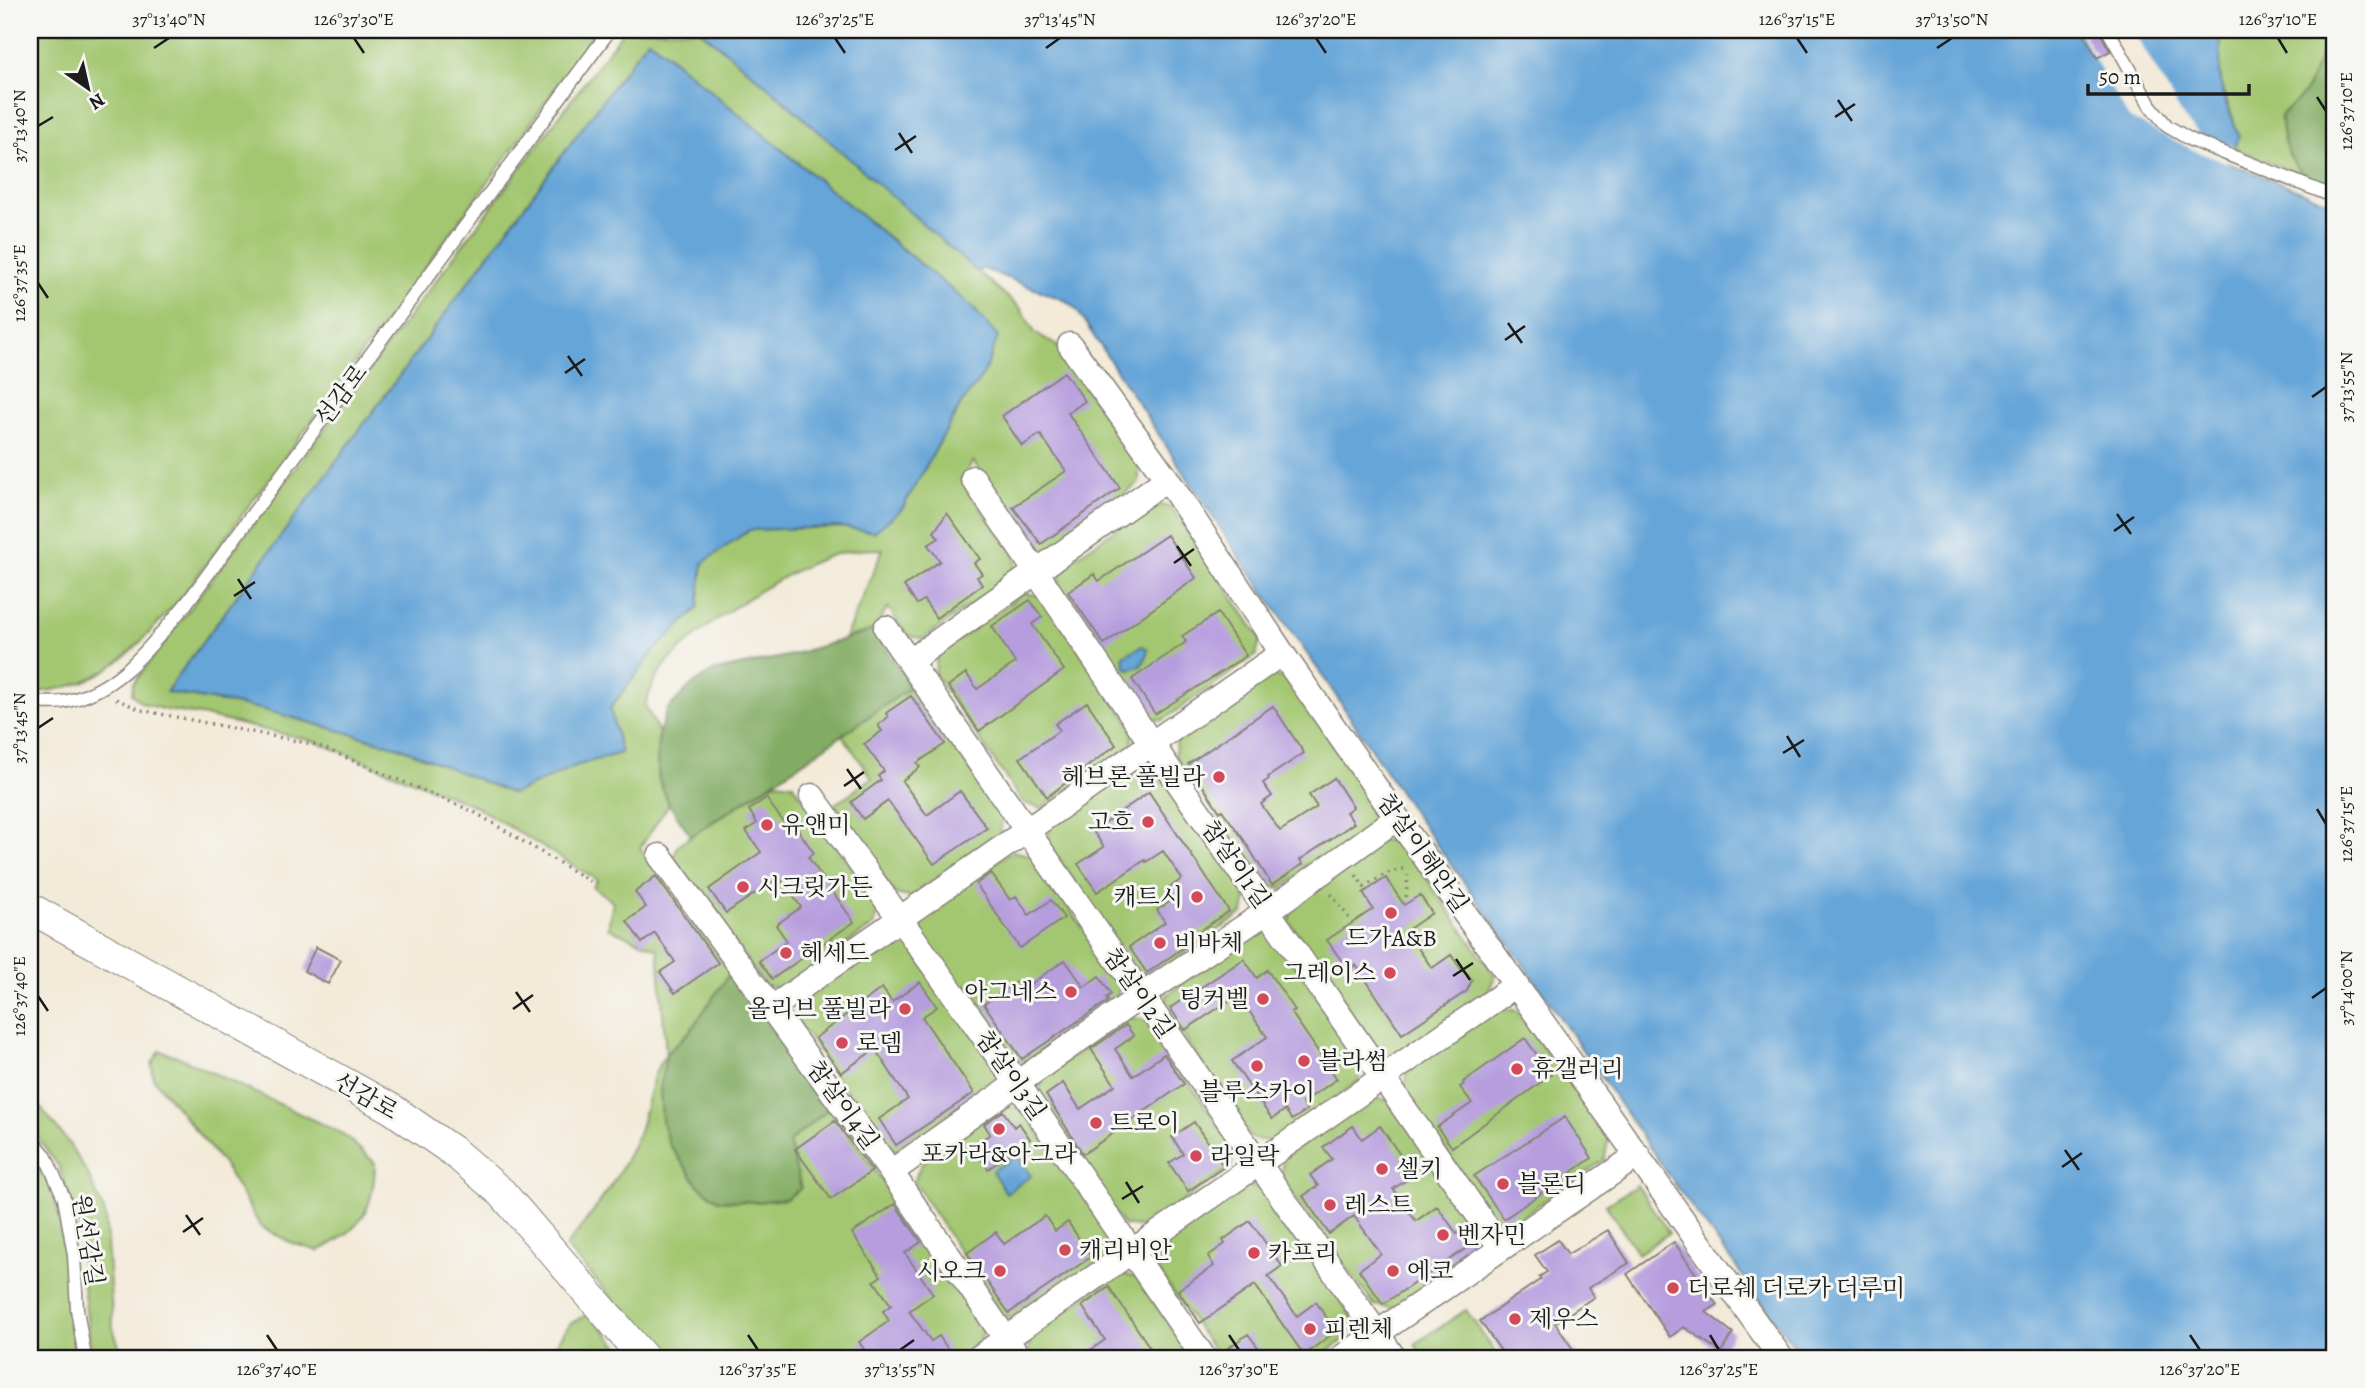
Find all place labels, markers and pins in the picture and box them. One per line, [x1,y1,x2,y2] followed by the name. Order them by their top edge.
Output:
[1061,761,1206,793] place label: 헤브론 풀빌라
[1211,769,1227,785] marker: 헤브론 풀빌라
[1088,806,1134,838] place label: 고흐
[781,809,851,841] place label: 유앤미
[1140,814,1156,830] marker: 고흐
[759,817,775,833] marker: 유앤미
[757,871,873,903] place label: 시크릿가든
[735,879,751,895] marker: 시크릿가든
[1113,881,1183,913] place label: 캐트시
[1189,889,1205,905] marker: 캐트시
[1383,905,1399,921] marker: 드가A&B
[1345,922,1437,954] place label: 드가A&B
[1174,927,1244,959] place label: 비바체
[1152,935,1168,951] marker: 비바체
[800,937,870,969] place label: 헤세드
[778,945,794,961] marker: 헤세드
[1283,957,1376,989] place label: 그레이스
[1382,965,1398,981] marker: 그레이스
[964,976,1057,1008] place label: 아그네스
[1179,983,1249,1015] place label: 팅커벨
[1063,984,1079,1000] marker: 아그네스
[1255,991,1271,1007] marker: 팅커벨
[747,993,892,1025] place label: 올리브 풀빌라
[897,1001,913,1017] marker: 올리브 풀빌라
[856,1027,902,1059] place label: 로뎀
[834,1035,850,1051] marker: 로뎀
[1318,1045,1388,1077] place label: 블라썸
[1296,1053,1312,1069] marker: 블라썸
[1531,1053,1624,1085] place label: 휴갤러리
[1249,1058,1265,1074] marker: 블루스카이
[1509,1061,1525,1077] marker: 휴갤러리
[1199,1076,1315,1108] place label: 블루스카이
[1110,1107,1180,1139] place label: 트로이
[1088,1115,1104,1131] marker: 트로이
[991,1121,1007,1137] marker: 포카라&아그라
[921,1138,1078,1170] place label: 포카라&아그라
[1210,1140,1280,1172] place label: 라일락
[1188,1148,1204,1164] marker: 라일락
[1396,1153,1442,1185] place label: 셀키
[1374,1161,1390,1177] marker: 셀키
[1517,1168,1587,1200] place label: 블론디
[1495,1176,1511,1192] marker: 블론디
[1344,1189,1414,1221] place label: 레스트
[1322,1197,1338,1213] marker: 레스트
[1457,1219,1527,1251] place label: 벤자민
[1435,1227,1451,1243] marker: 벤자민
[1079,1234,1173,1266] place label: 캐리비안
[1268,1237,1338,1269] place label: 카프리
[1057,1242,1073,1258] marker: 캐리비안
[1246,1245,1262,1261] marker: 카프리
[916,1255,986,1287] place label: 시오크
[1407,1255,1453,1287] place label: 에코
[992,1263,1008,1279] marker: 시오크
[1385,1263,1401,1279] marker: 에코
[1687,1272,1905,1304] place label: 더로쉐 더로카 더루미
[1665,1280,1681,1296] marker: 더로쉐 더로카 더루미
[1529,1303,1599,1335] place label: 제우스
[1507,1311,1523,1327] marker: 제우스
[1324,1313,1394,1345] place label: 피렌체
[1302,1321,1318,1337] marker: 피렌체

